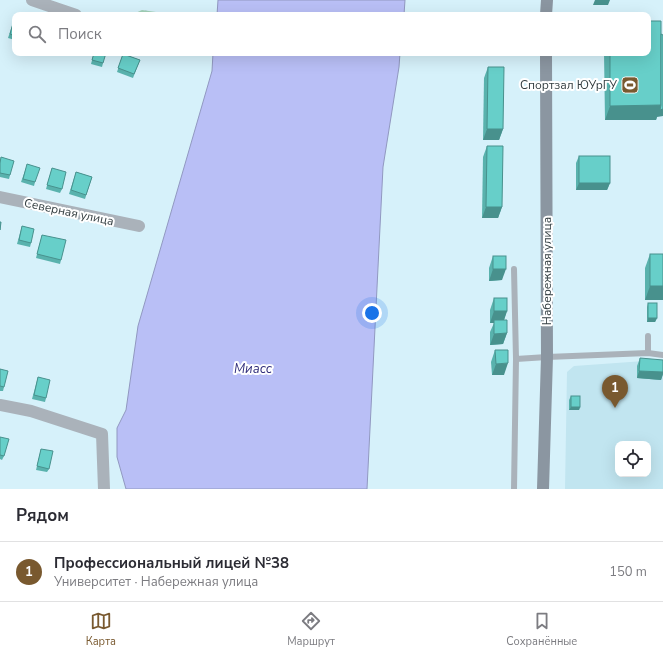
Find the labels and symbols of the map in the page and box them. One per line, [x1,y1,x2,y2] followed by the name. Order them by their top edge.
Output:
[620,75,640,95] sports icon: Спортзал ЮУрГУ
[520,77,617,93] place label: Спортзал ЮУрГУ
[23,195,115,229] street label: Северная улица
[539,217,555,325] street label: Набережная улица
[362,303,382,323] your location
[234,360,273,378] water label: Миасс
[602,375,628,408] pin: 1

